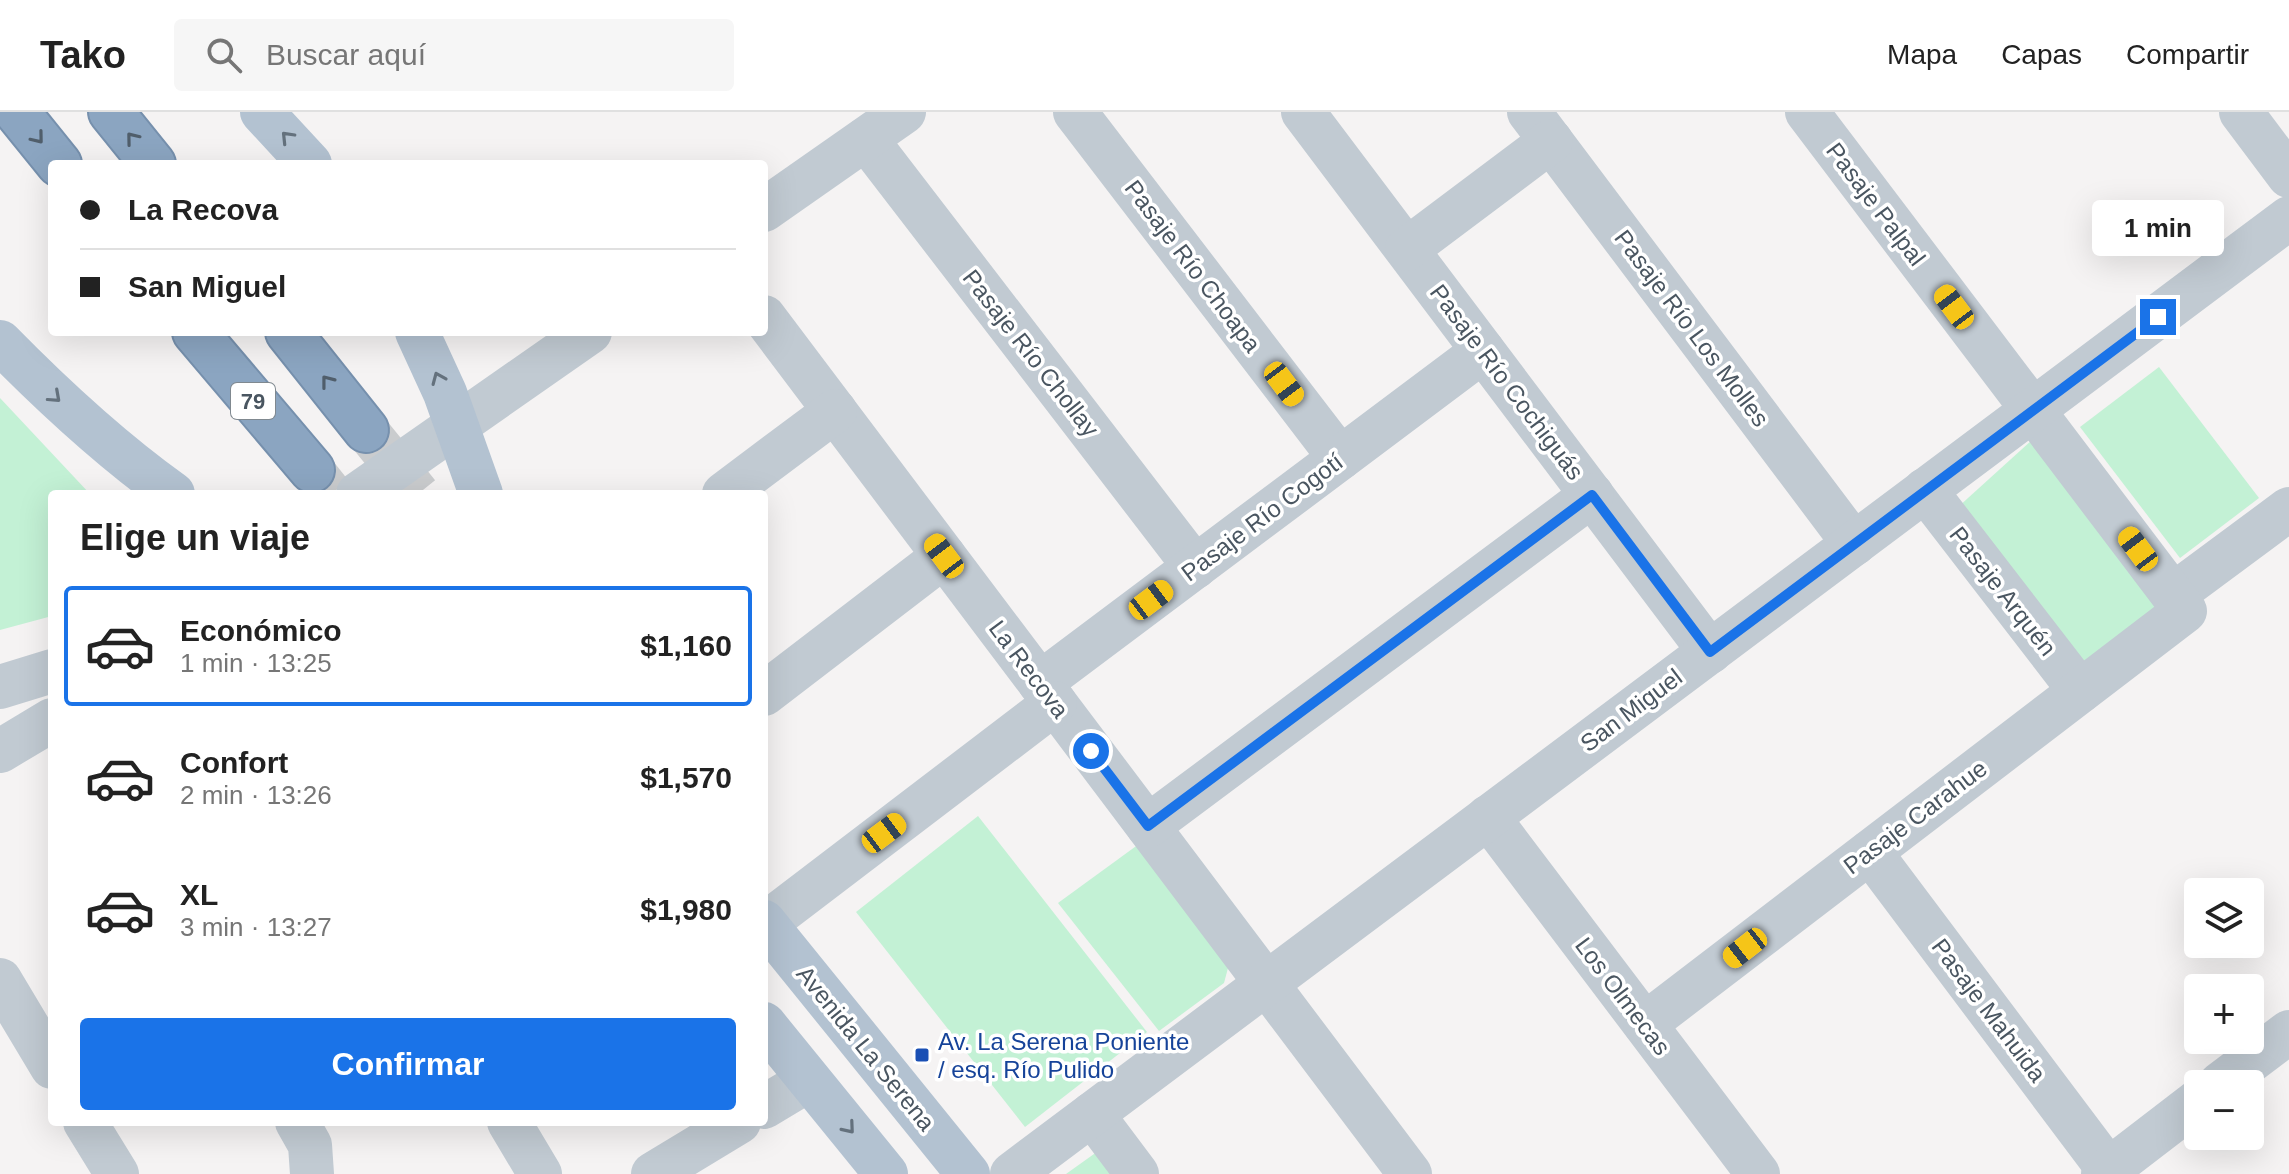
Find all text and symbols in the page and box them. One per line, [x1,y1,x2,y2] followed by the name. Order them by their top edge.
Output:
[174,19,734,91] search box
[202,33,246,77] icon: search
[40,34,126,76] text: Tako
[266,38,426,71] text: Buscar aquí
[1887,39,1957,70] text: Mapa
[2001,39,2082,70] text: Capas
[2126,39,2249,70] text: Compartir
[28,129,43,143] one-way arrow
[128,132,142,147] one-way arrow
[282,132,296,147] one-way arrow
[1821,137,1931,271] street label: Pasaje Palpal
[1120,175,1267,358] street label: Pasaje Río Choapa
[128,193,278,226] text: La Recova
[2092,201,2224,257] callout: 1 min
[2124,213,2192,243] text: 1 min
[1609,225,1775,431] street label: Pasaje Río Los Molles
[958,264,1104,442] street label: Pasaje Río Chollay
[128,270,286,303] text: San Miguel
[1425,279,1589,485] street label: Pasaje Río Cochiguás
[1930,281,1978,333] car
[2140,299,2176,335] route end
[1260,358,1308,410] car
[432,372,448,386] one-way arrow
[322,376,337,390] one-way arrow
[231,383,275,419] road number: 79
[46,387,60,402] one-way arrow
[1176,447,1348,586] street label: Pasaje Río Cogotí
[80,517,310,558] text: Elige un viaje
[1944,521,2062,661] street label: Pasaje Arquén
[2114,523,2162,575] car
[920,530,968,582] car
[1125,576,1177,624] car
[84,610,156,682] icon: car
[180,614,342,647] text: Económico
[984,615,1075,723] street label: La Recova
[640,629,732,662] text: $1,160
[180,648,332,678] text: 1 min · 13:25
[1575,663,1687,757] street label: San Miguel
[1073,733,1109,769] route start
[84,742,156,814] icon: car
[180,746,288,779] text: Confort
[1838,754,1992,880] street label: Pasaje Carahue
[640,761,732,794] text: $1,570
[180,780,332,810] text: 2 min · 13:26
[858,809,910,857] car
[84,874,156,946] icon: car
[180,878,218,911] text: XL
[2184,878,2264,1150] map controls
[2184,878,2264,958] button: layers
[640,893,732,926] text: $1,980
[180,912,332,942] text: 3 min · 13:27
[1719,924,1771,972] car
[1570,932,1676,1060] street label: Los Olmecas
[1926,933,2052,1087] street label: Pasaje Mahuida
[791,960,941,1136] street label: Avenida La Serena
[2184,974,2264,1054] button: +
[80,1018,736,1110] button: Confirmar
[938,1028,1189,1083] place label: Av. La Serena Poniente / esq. Río Pulido
[913,1046,931,1064] marker: Av. La Serena Poniente / esq. Río Pulido
[2184,1070,2264,1150] button: −
[839,1119,854,1133] one-way arrow

